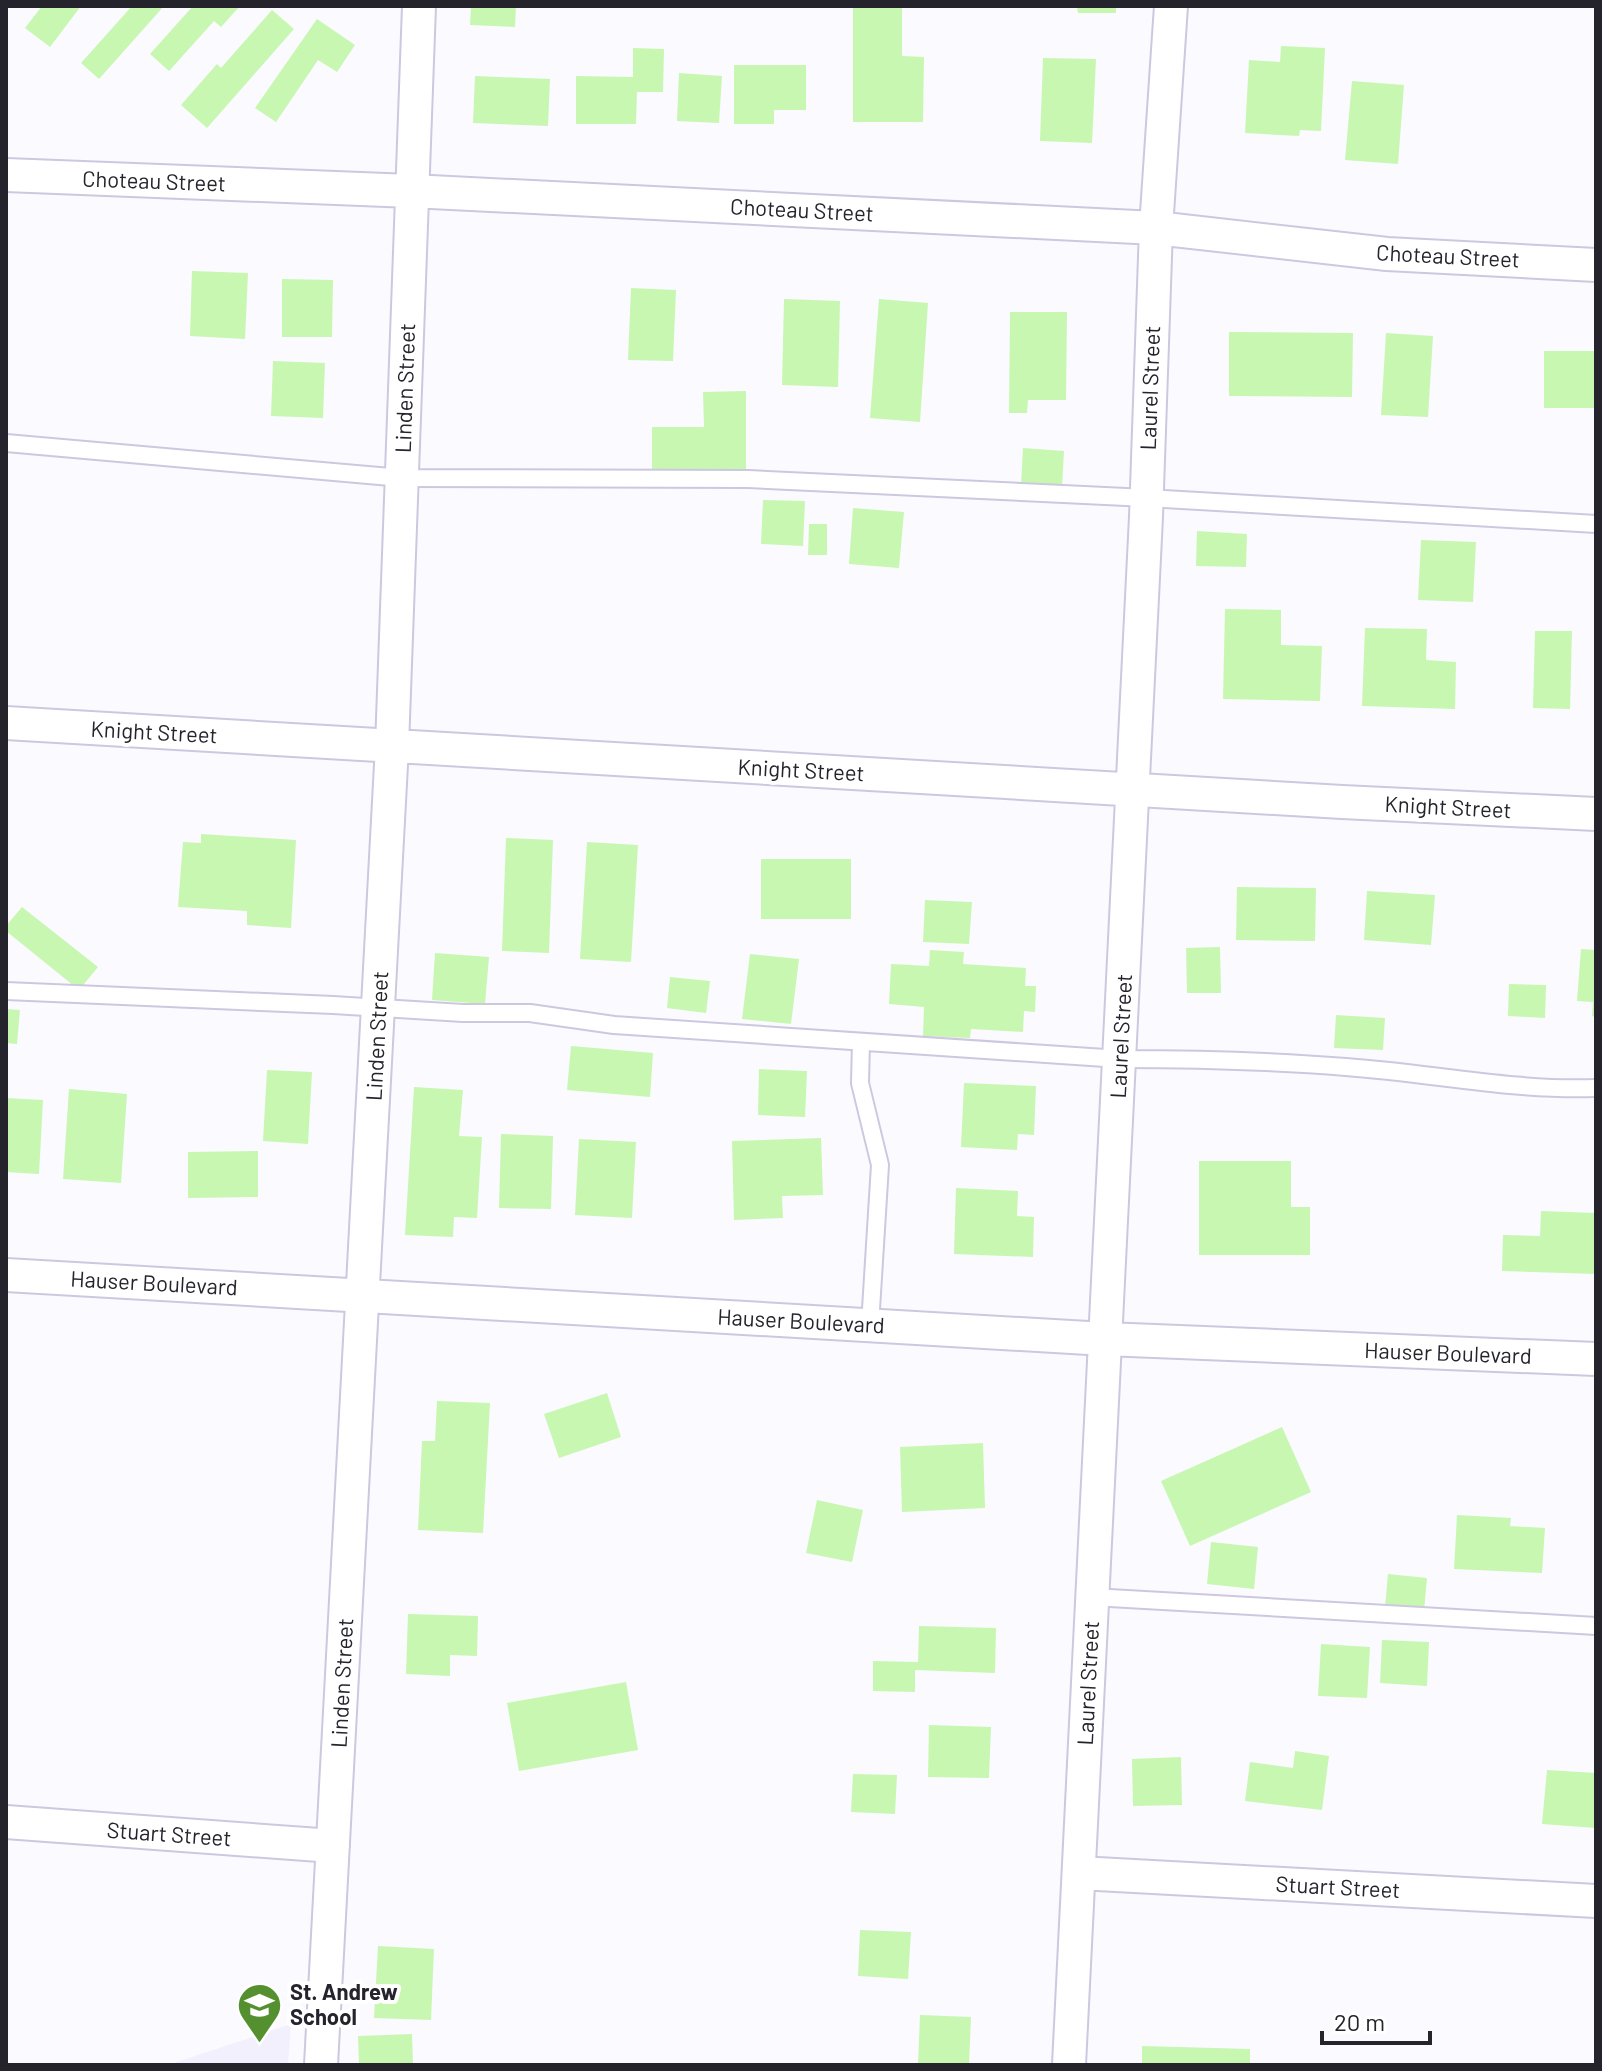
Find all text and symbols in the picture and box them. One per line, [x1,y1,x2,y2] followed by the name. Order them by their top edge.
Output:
[82,165,226,196] street label: Choteau Street
[730,192,874,226] street label: Choteau Street
[1376,238,1520,272] street label: Choteau Street
[389,323,419,453] street label: Linden Street
[1134,325,1164,451] street label: Laurel Street
[90,715,218,747] street label: Knight Street
[737,753,865,785] street label: Knight Street
[1384,790,1512,822] street label: Knight Street
[360,970,392,1101] street label: Linden Street
[1104,973,1136,1099] street label: Laurel Street
[70,1265,238,1299] street label: Hauser Boulevard
[717,1303,885,1337] street label: Hauser Boulevard
[1364,1336,1532,1368] street label: Hauser Boulevard
[325,1617,357,1748] street label: Linden Street
[1071,1620,1103,1746] street label: Laurel Street
[106,1816,232,1850] street label: Stuart Street
[1275,1870,1401,1902] street label: Stuart Street
[290,1978,398,2029] place label: St. Andrew School
[235,1981,283,2044] school or university icon: St. Andrew School
[1322,1995,1430,2045] scale bar
[1334,2007,1385,2036] text: 20 m

